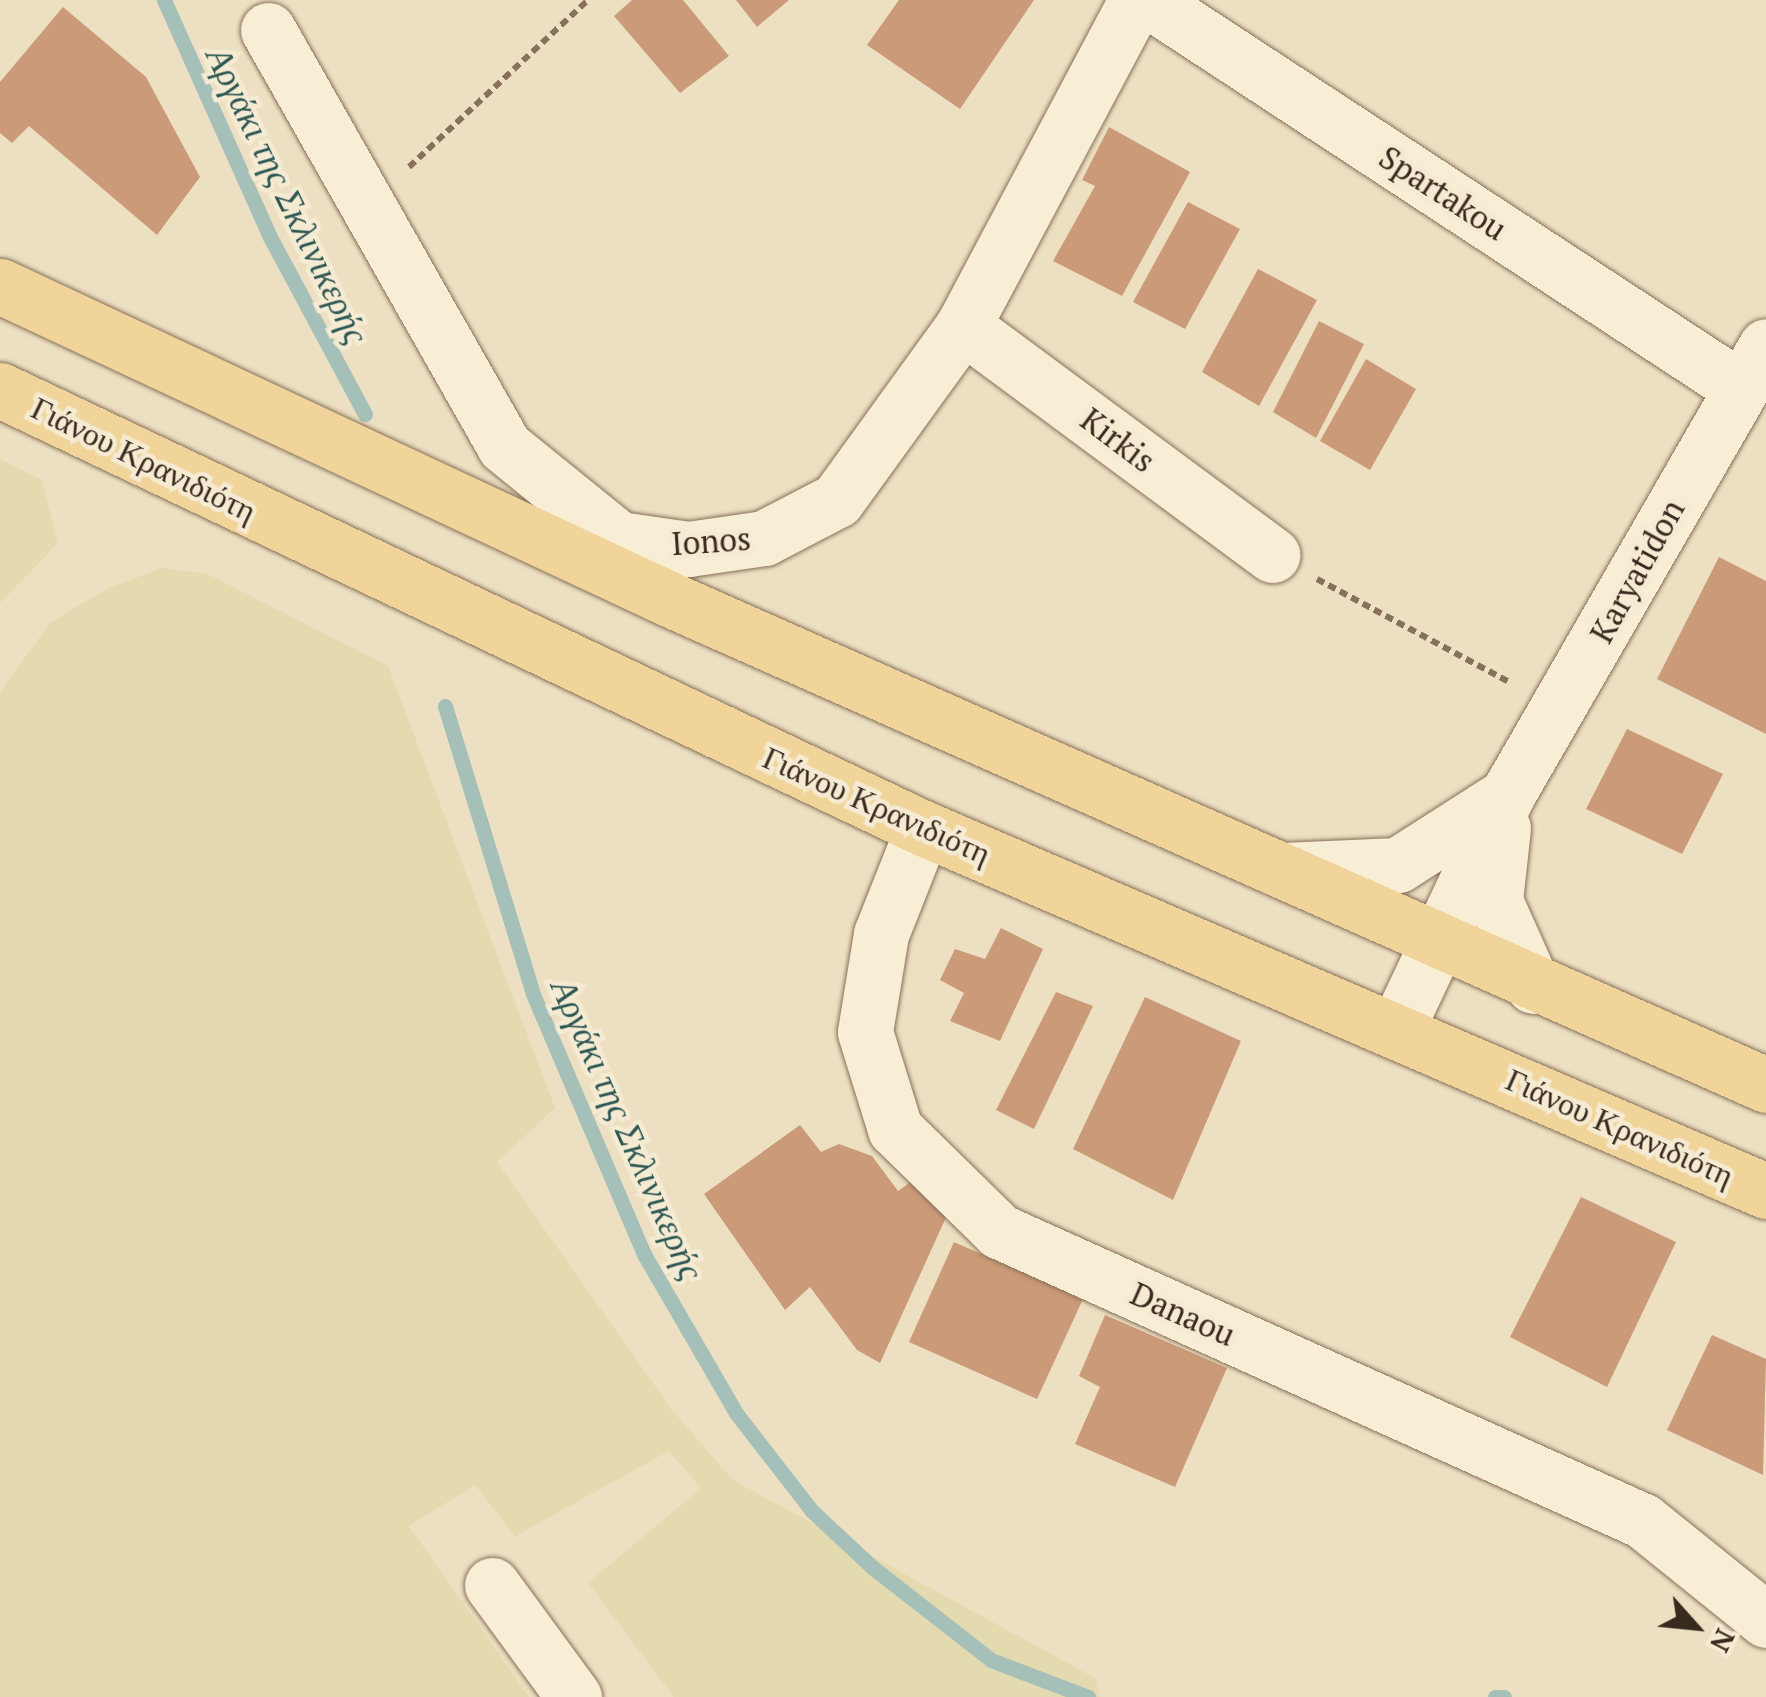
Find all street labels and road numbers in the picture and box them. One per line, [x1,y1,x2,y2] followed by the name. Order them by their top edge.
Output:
[1372,138,1514,248] street label: Spartakou
[25,388,263,530] street label: Γιάνου Κρανιδιότη
[1073,400,1163,480] street label: Kirkis
[1582,493,1692,649] street label: Karyatidon
[670,519,752,563] street label: Ionos
[757,738,997,872] street label: Γιάνου Κρανιδιότη
[1500,1060,1740,1194] street label: Γιάνου Κρανιδιότη
[1125,1274,1241,1354] street label: Danaou

